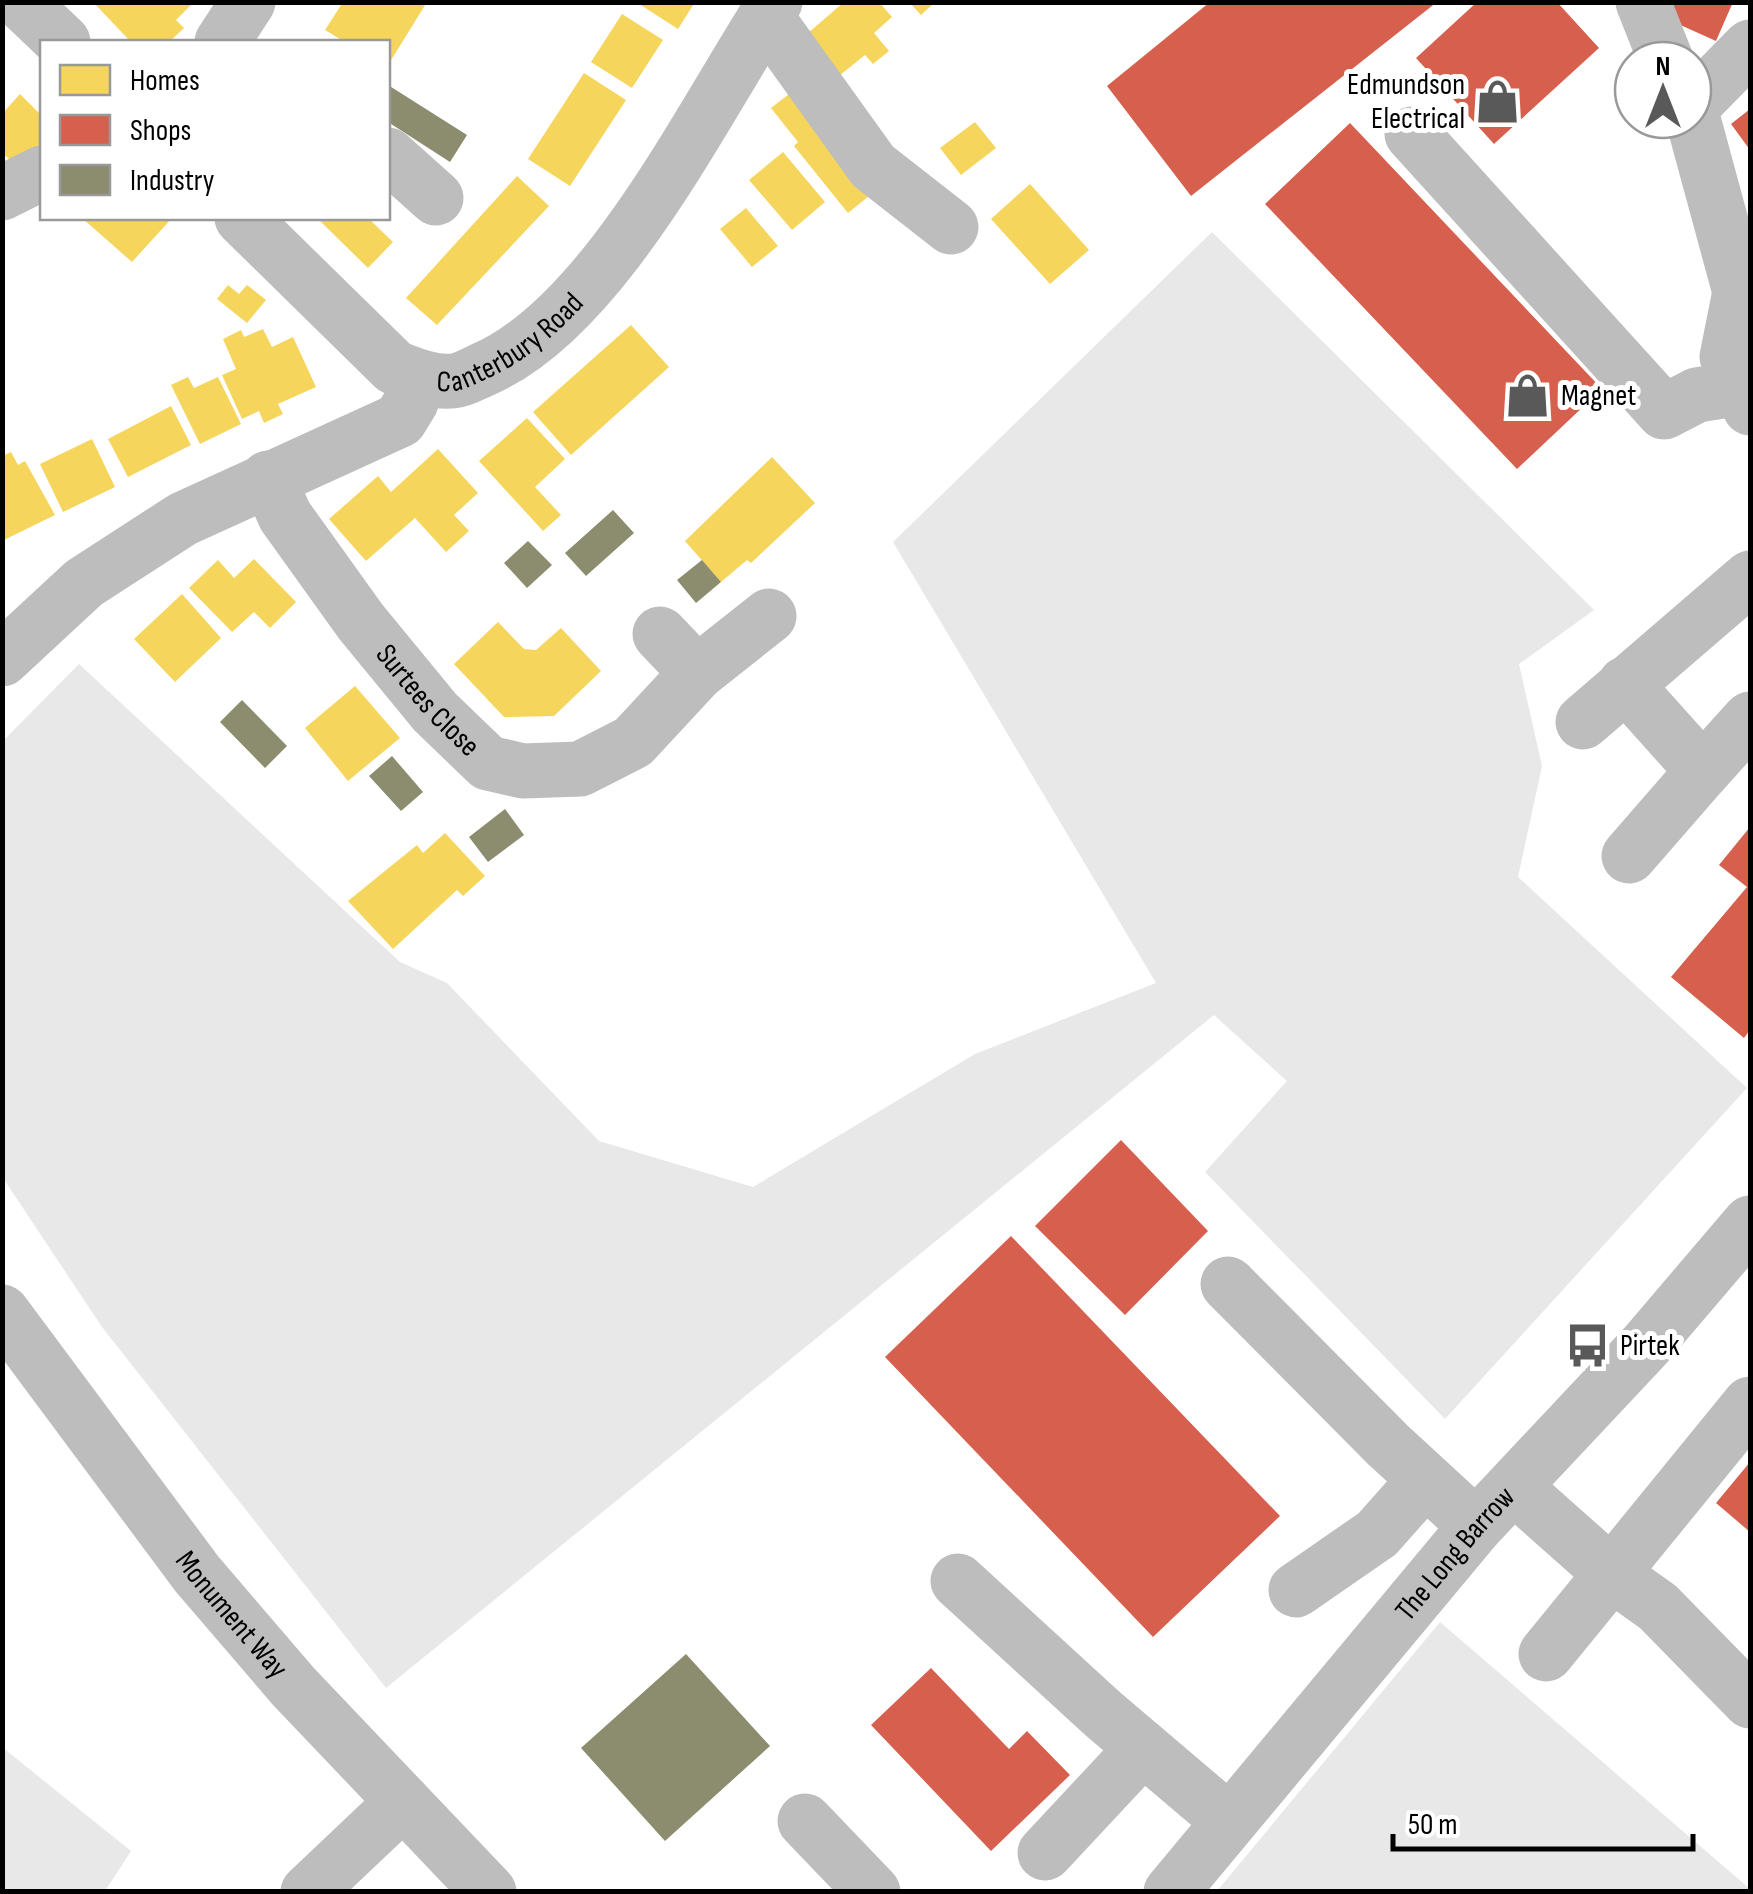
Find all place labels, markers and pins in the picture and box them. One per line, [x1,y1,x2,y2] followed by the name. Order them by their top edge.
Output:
[1347,67,1465,137] place label: Edmundson Electrical
[1474,77,1522,125] shop icon: Edmundson Electrical
[1504,371,1552,419] shop icon: Magnet
[1561,378,1636,414] place label: Magnet
[1563,1321,1611,1369] bus stop icon: Pirtek
[1620,1328,1680,1364] place label: Pirtek

